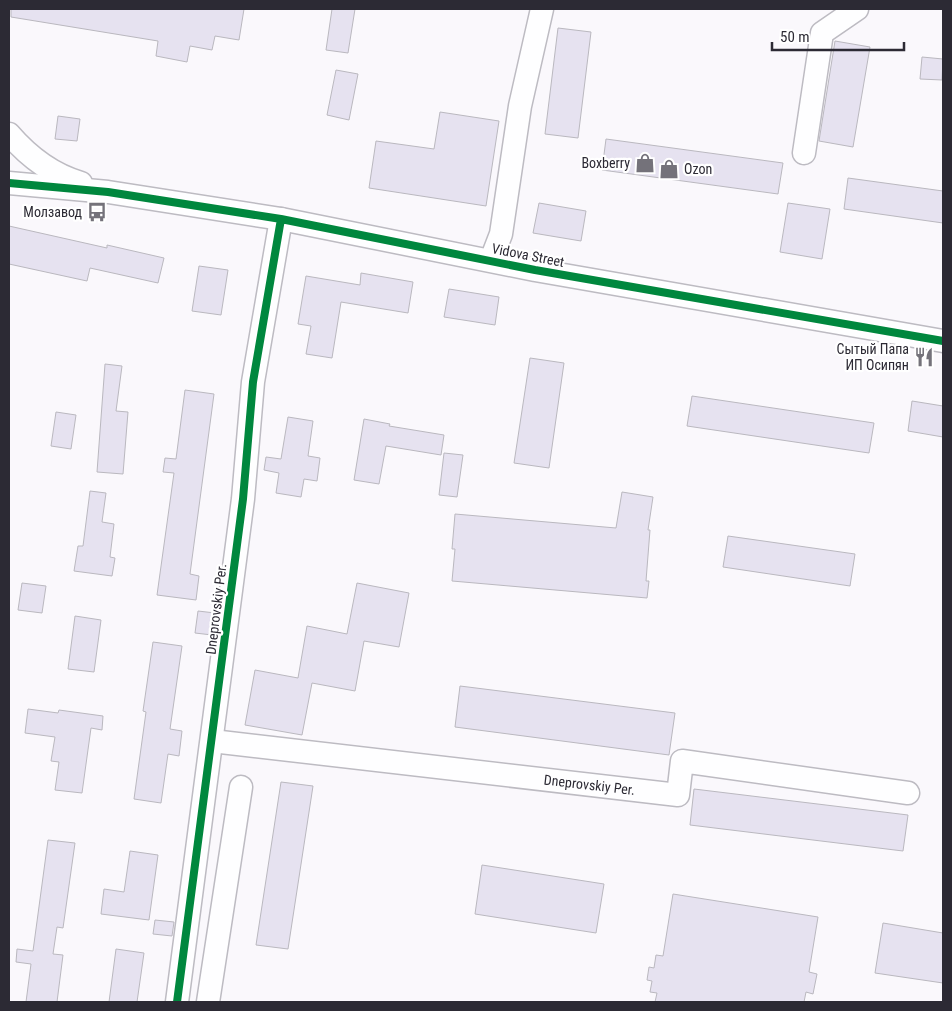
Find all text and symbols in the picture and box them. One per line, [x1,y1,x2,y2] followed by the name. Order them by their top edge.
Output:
[772,20,904,52] scale bar
[780,28,810,46] text: 50 m
[634,152,656,174] shop icon: Boxberry
[581,155,630,171] place label: Boxberry
[658,158,680,180] shop icon: Ozon
[684,161,712,177] place label: Ozon
[86,201,108,223] bus stop icon: Молзавод
[23,204,82,220] place label: Молзавод
[490,240,566,270] street label: Vidova Street
[836,341,909,373] place label: Сытый Папа ИП Осипян
[913,346,935,368] restaurant icon: Сытый Папа ИП Осипян
[202,563,230,655] street label: Dneprovskiy Per.
[543,772,636,798] street label: Dneprovskiy Per.

